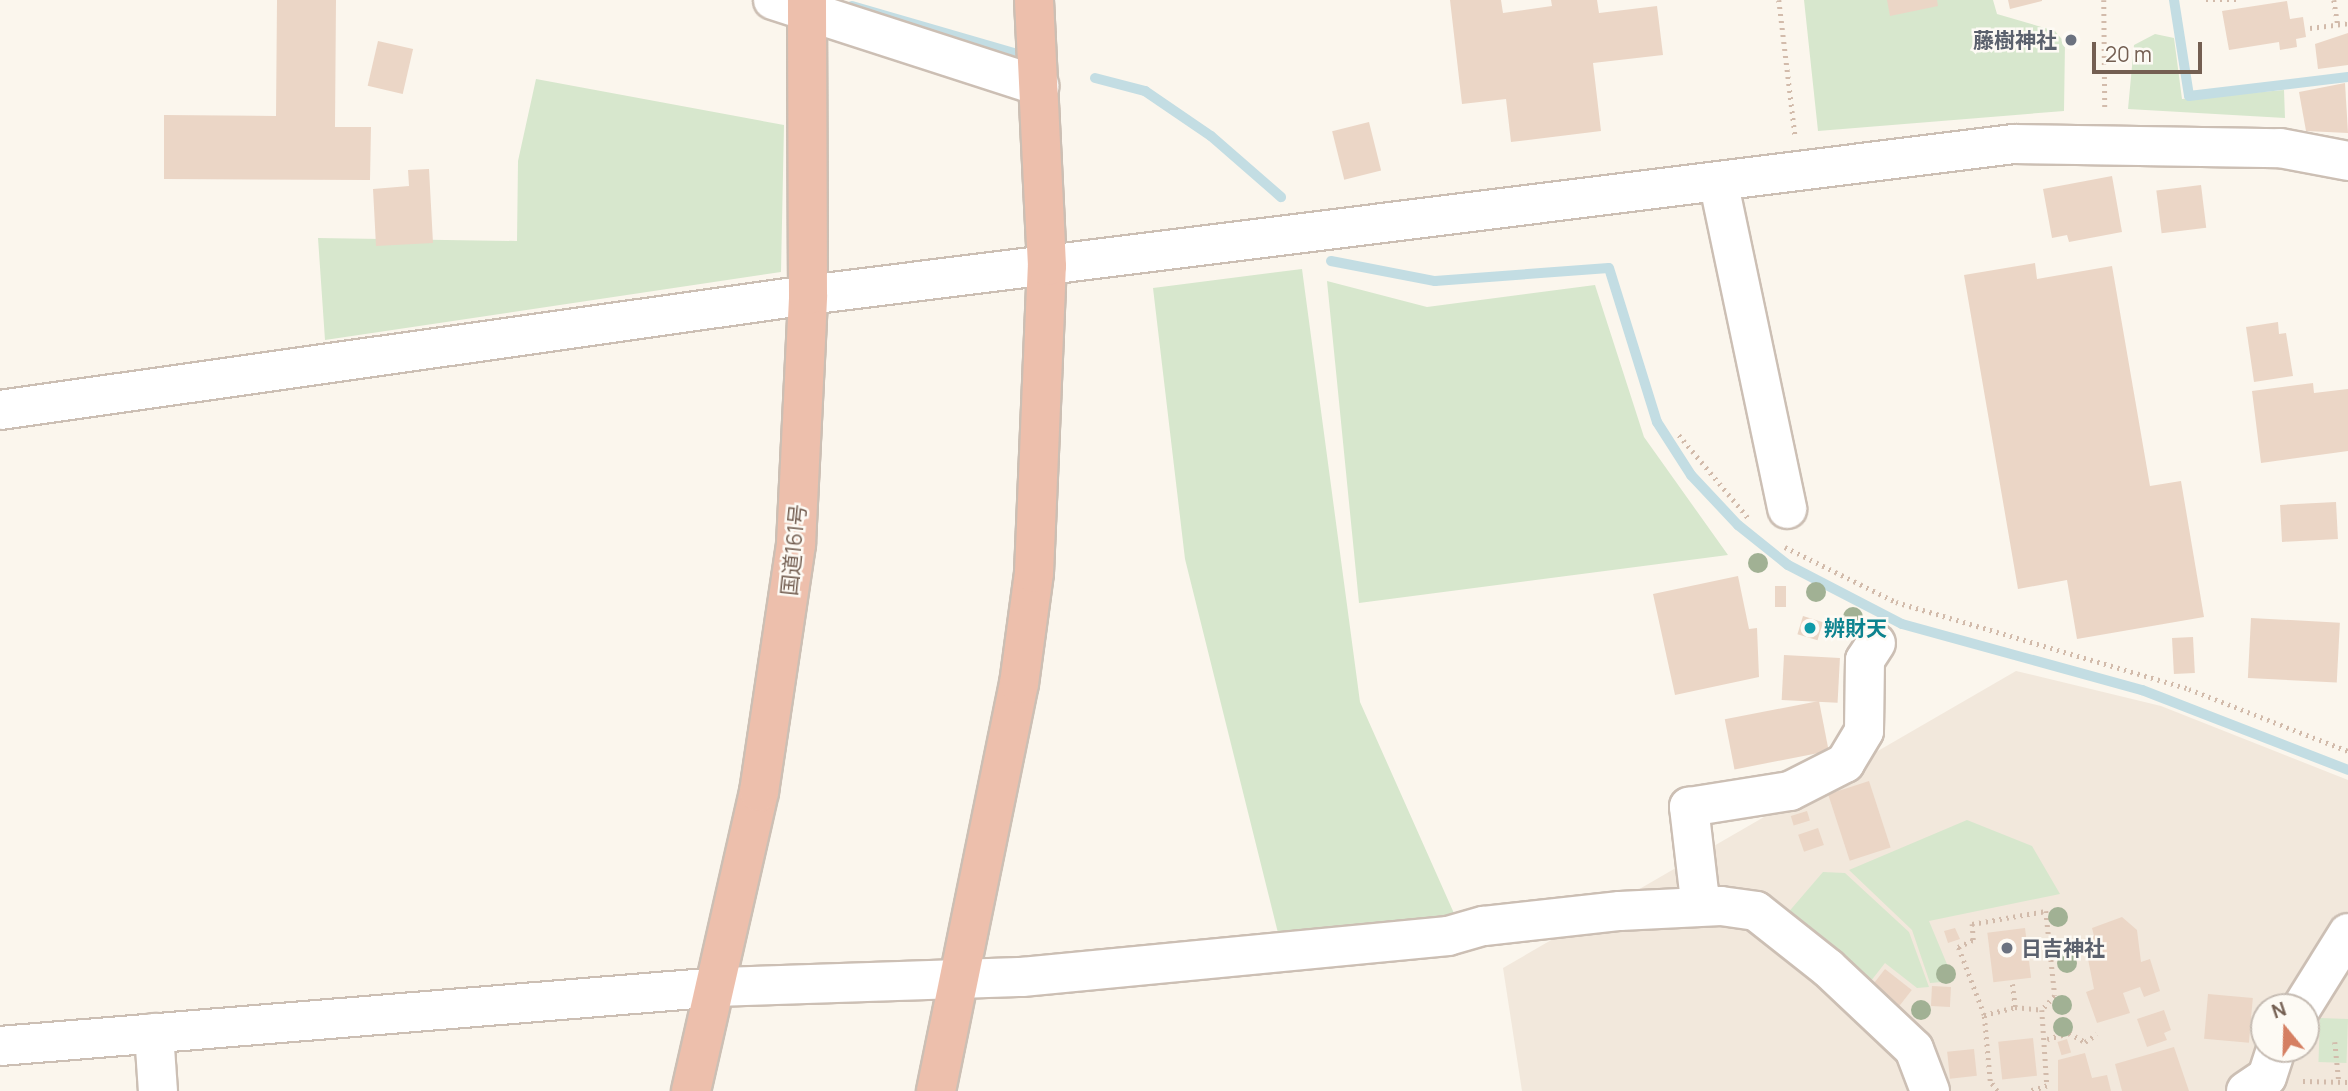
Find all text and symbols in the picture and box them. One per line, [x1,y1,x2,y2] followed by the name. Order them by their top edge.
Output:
[1973,27,2057,53] place label: 藤樹神社
[2096,28,2206,72] scale bar
[2063,32,2079,48] marker: 藤樹神社
[2105,40,2152,68] text: 20 m
[776,503,810,597] street label: 国道161号
[1824,615,1887,641] place label: 辨財天
[1802,620,1818,636] marker: 辨財天
[2021,935,2105,961] place label: 日吉神社
[1999,940,2015,956] marker: 日吉神社
[2250,993,2320,1063] north arrow
[2268,996,2290,1025] text: N

